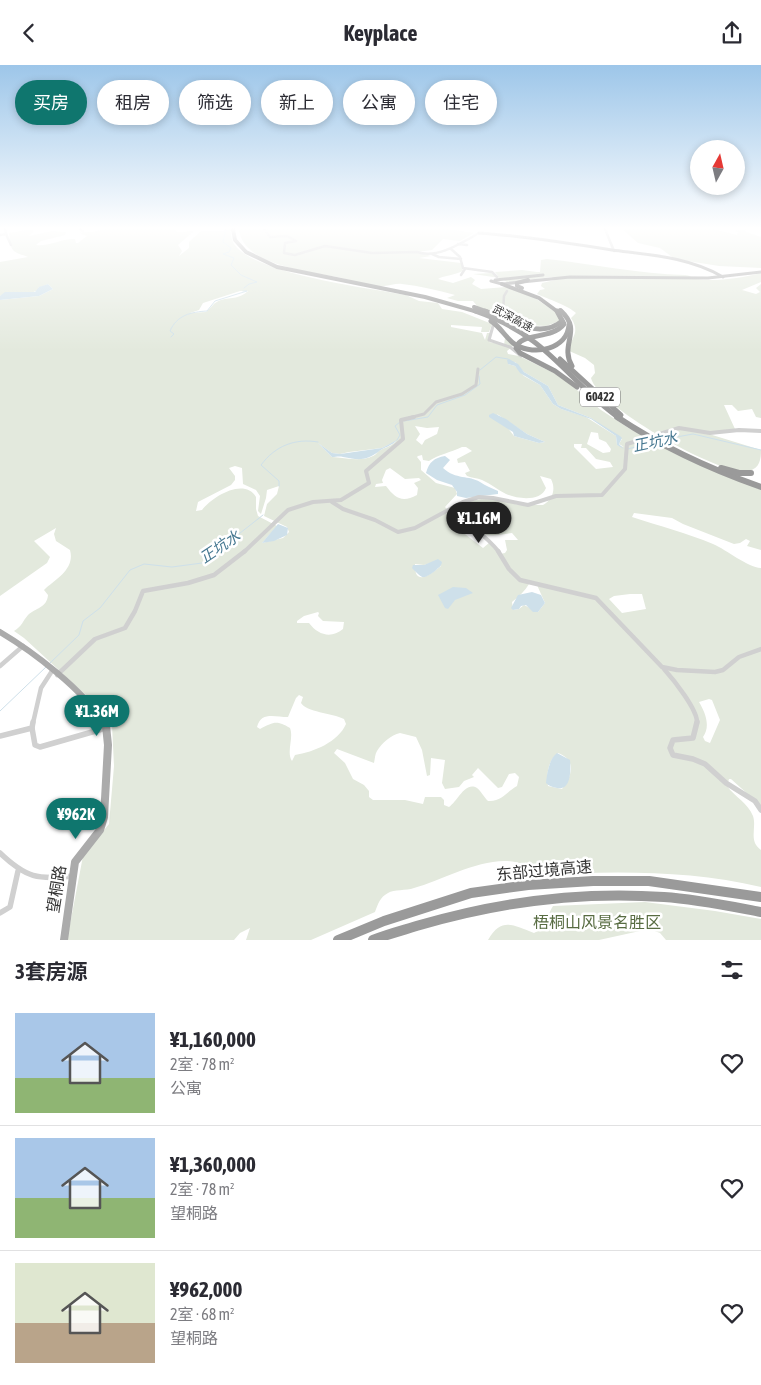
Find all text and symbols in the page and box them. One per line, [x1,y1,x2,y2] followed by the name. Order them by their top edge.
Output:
[15,19,43,47] icon: back
[718,19,746,47] icon: share
[344,20,417,46] text: Keyplace
[15,80,87,125] chip: 买房
[97,80,169,125] chip: 租房
[179,80,251,125] chip: 筛选
[261,80,333,125] chip: 新上
[343,80,415,125] chip: 公寓
[425,80,497,125] chip: 住宅
[690,140,745,195] north arrow
[690,140,745,195] map controls
[491,302,535,334] street label: 武深高速
[580,387,620,407] road number: G0422
[631,428,680,455] water label: 正坑水
[438,501,520,544] pin: ¥1.16M
[457,509,501,527] text: ¥1.16M
[196,526,244,566] water label: 正坑水
[56,695,138,737] pin: ¥1.36M
[75,702,119,720] text: ¥1.36M
[41,797,111,840] pin: ¥962K
[57,805,95,823] text: ¥962K
[495,857,593,883] street label: 东部过境高速
[43,864,69,914] street label: 望桐路
[533,913,661,931] park label: 梧桐山风景名胜区
[718,956,746,984] icon: filters
[15,959,88,983] text: 3套房源
[170,1027,256,1051] text: ¥1,160,000
[55,1033,115,1093] icon: home
[718,1049,746,1077] icon: heart
[170,1055,235,1073] text: 2室 · 78 m²
[170,1079,202,1097] text: 公寓
[170,1152,256,1176] text: ¥1,360,000
[55,1158,115,1218] icon: home
[718,1174,746,1202] icon: heart
[170,1180,235,1198] text: 2室 · 78 m²
[170,1204,218,1222] text: 望桐路
[170,1277,242,1301] text: ¥962,000
[55,1283,115,1343] icon: home
[718,1299,746,1327] icon: heart
[170,1305,235,1323] text: 2室 · 68 m²
[170,1329,218,1347] text: 望桐路

